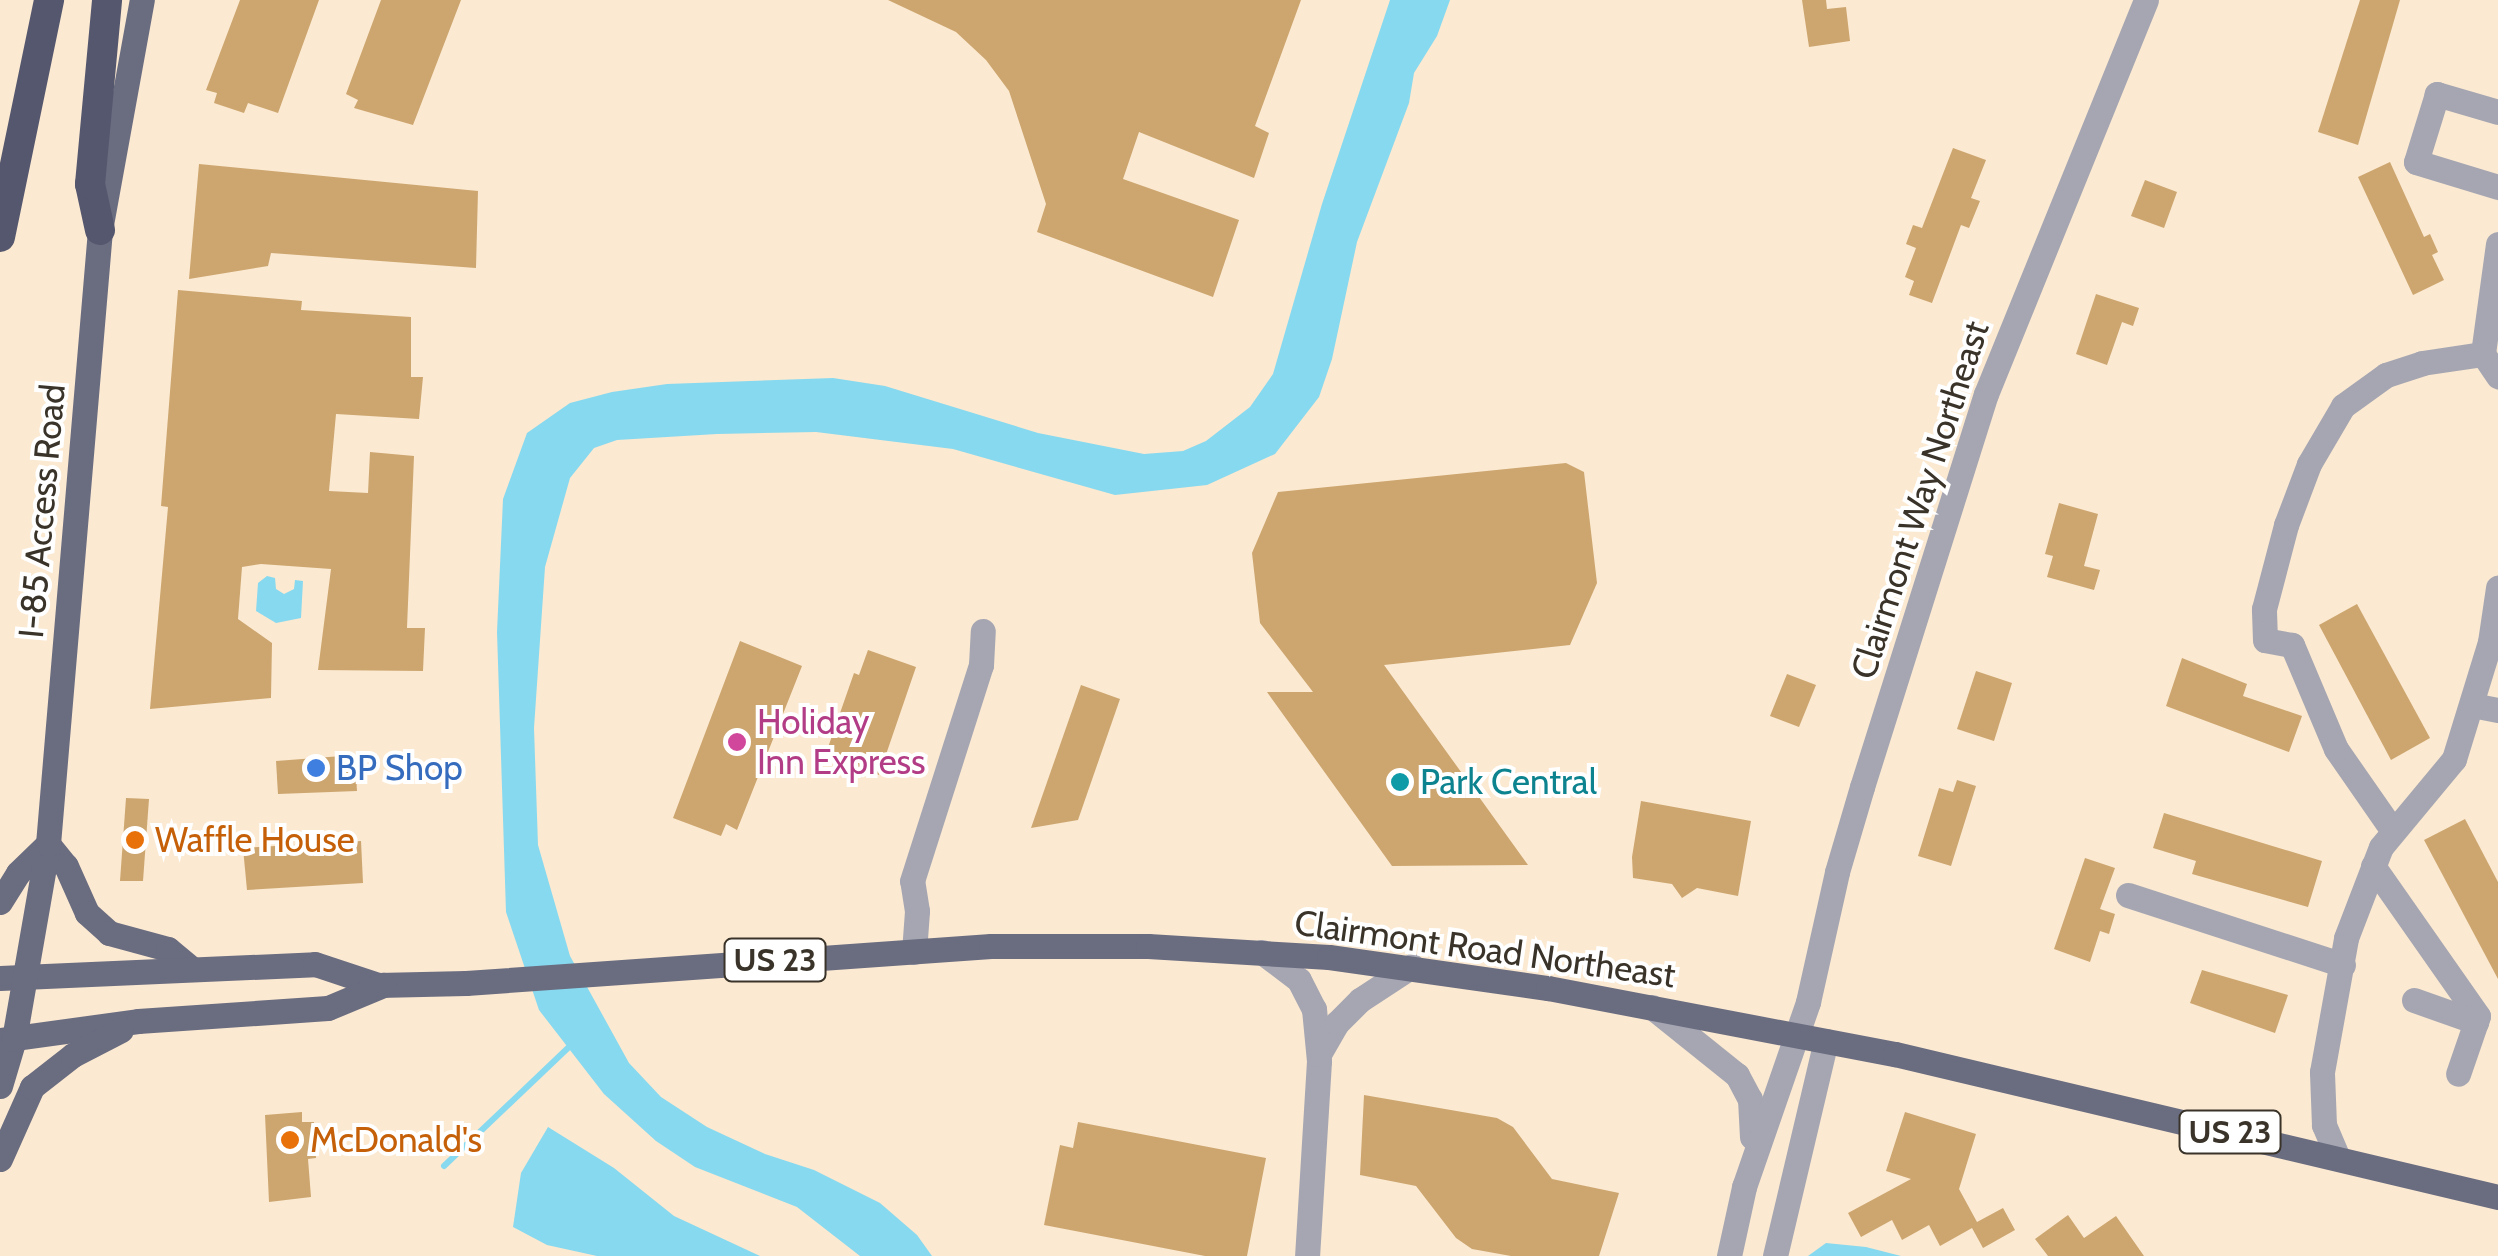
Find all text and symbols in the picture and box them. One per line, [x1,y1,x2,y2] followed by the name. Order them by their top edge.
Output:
[1842,316,1998,684] street label: Clairmont Way Northeast
[10,382,74,640] street label: I-85 Access Road
[757,701,926,783] place label: Holiday Inn Express
[726,731,748,753] marker: Holiday Inn Express
[336,747,463,789] place label: BP Shop
[305,757,327,779] marker: BP Shop
[1420,761,1597,803] place label: Park Central
[1389,771,1411,793] marker: Park Central
[155,819,355,861] place label: Waffle House
[124,829,146,851] marker: Waffle House
[1292,901,1678,997] street label: Clairmont Road Northeast
[722,933,828,987] road number: US 23
[2178,1105,2282,1159] road number: US 23
[310,1119,482,1161] place label: McDonald's
[279,1129,301,1151] marker: McDonald's

